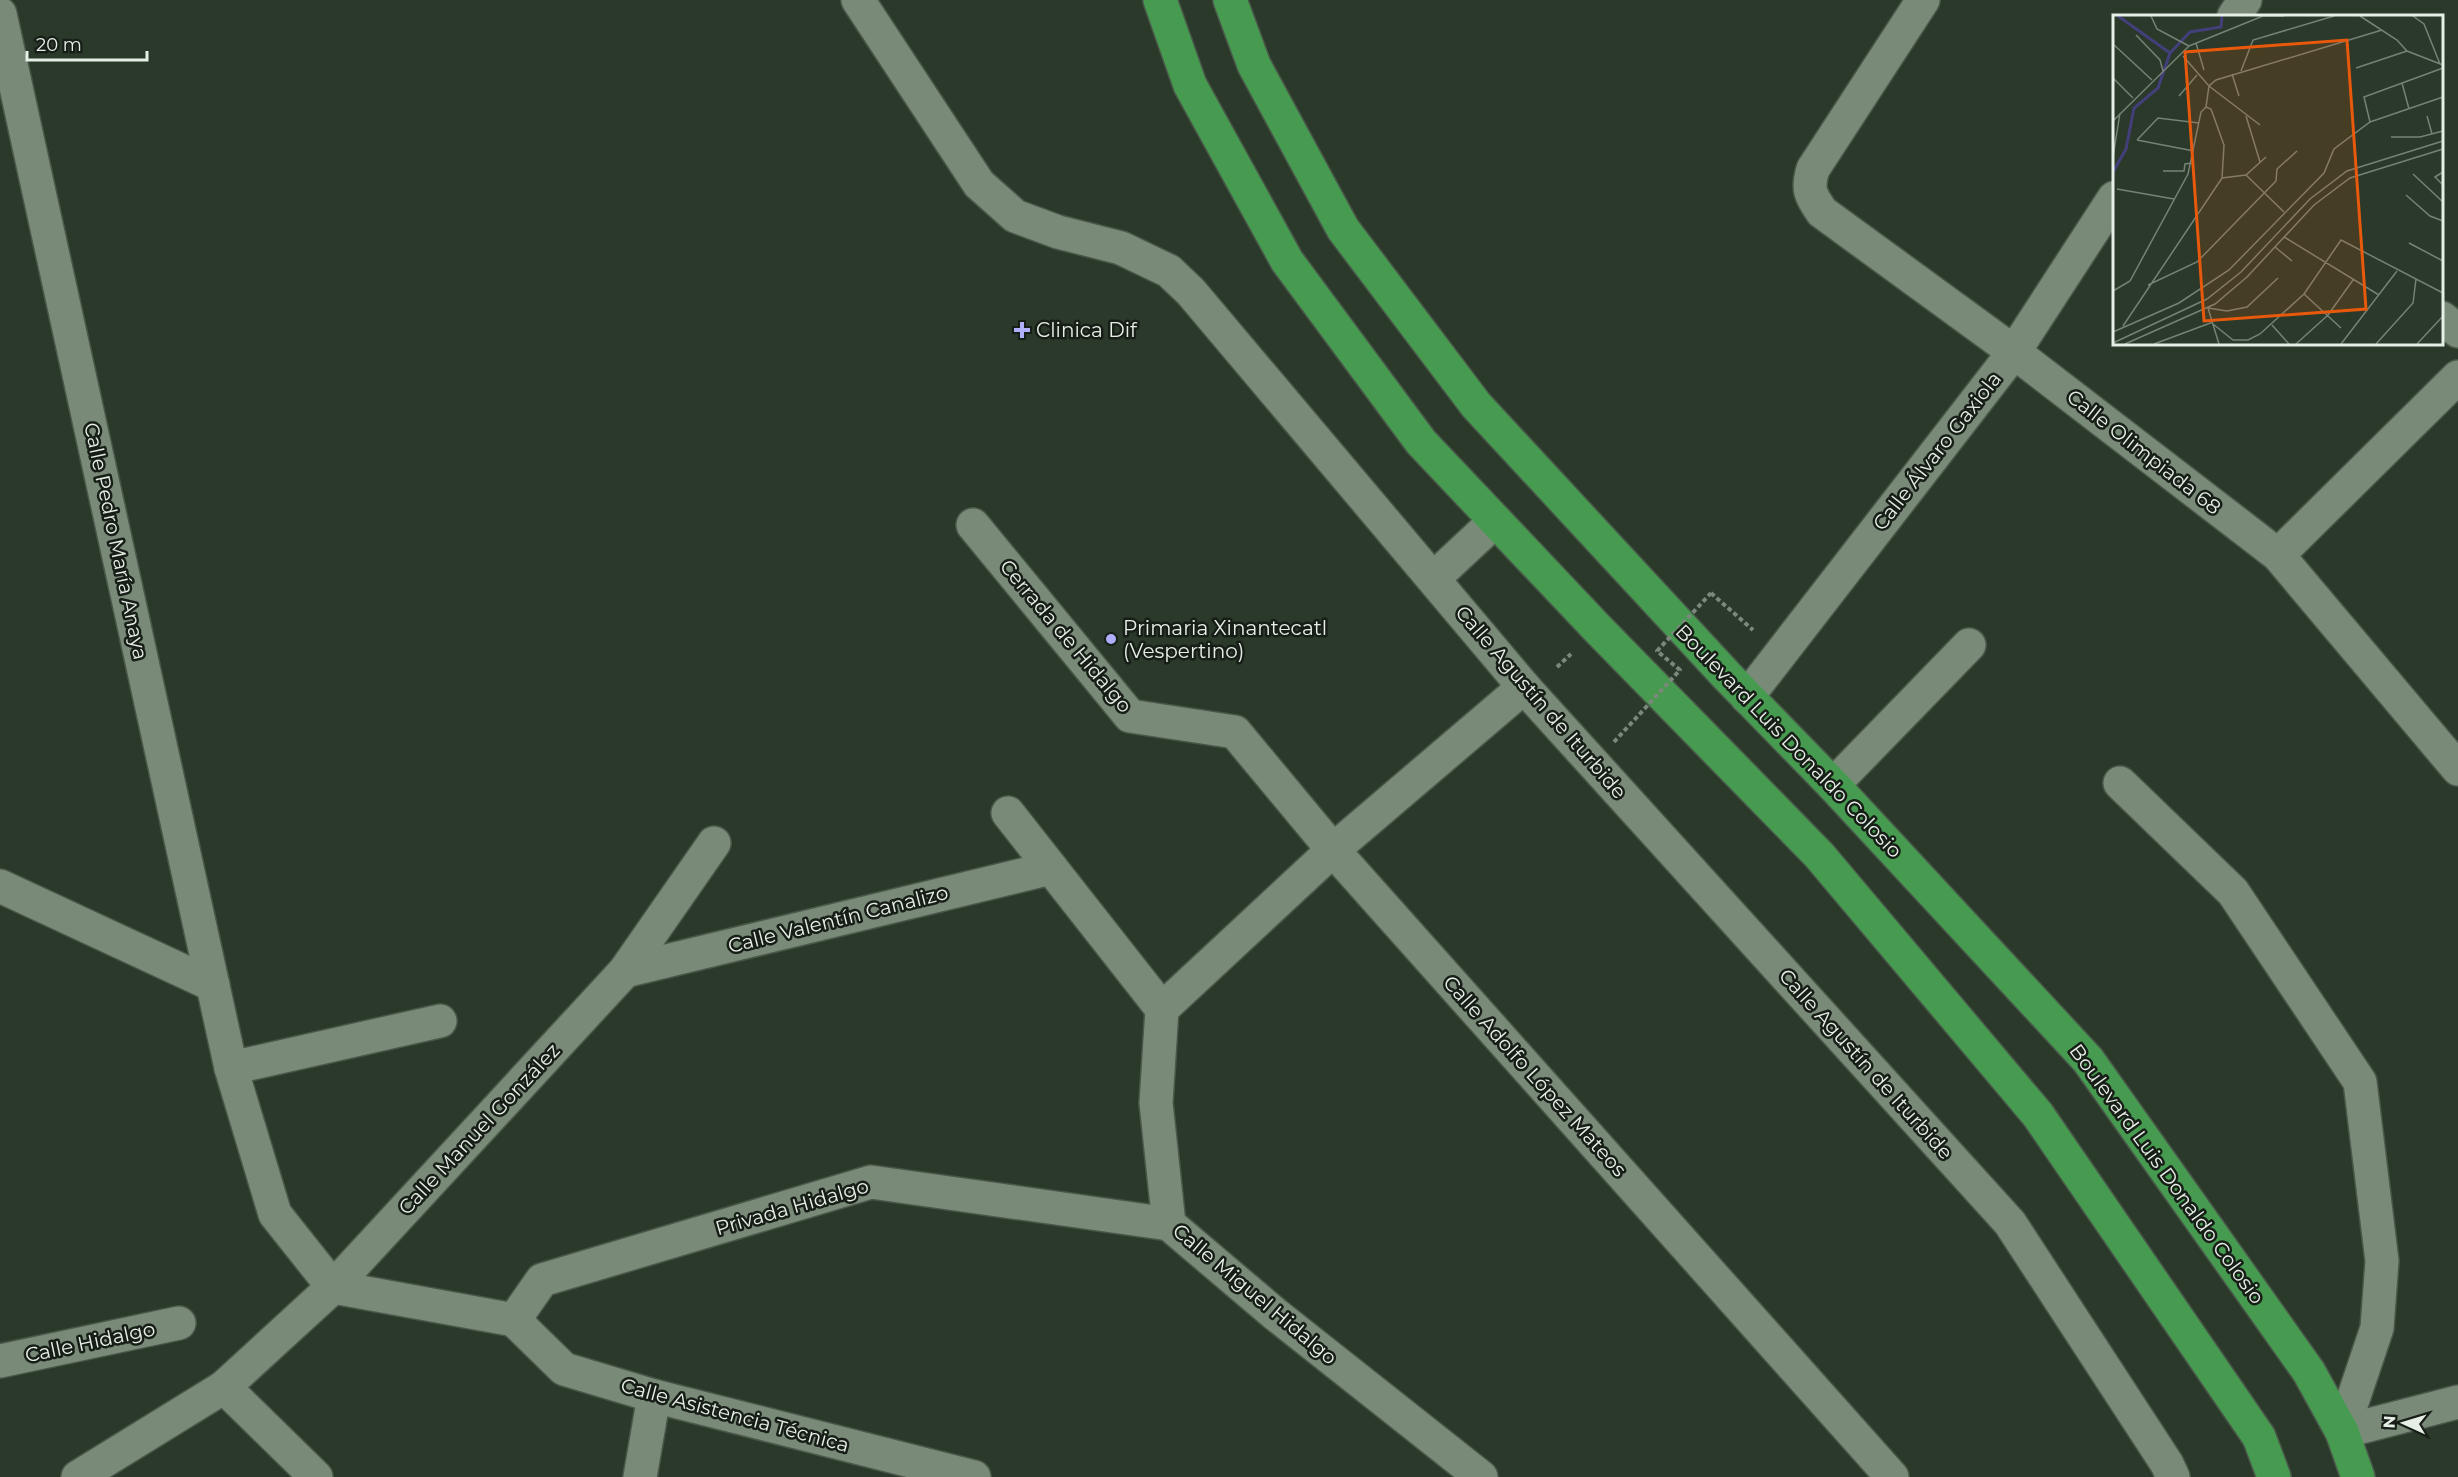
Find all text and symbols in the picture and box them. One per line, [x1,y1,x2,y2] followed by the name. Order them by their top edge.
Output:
[2113,15,2443,345] inset map
[27,24,147,62] scale bar
[36,34,82,56] text: 20 m
[1036,318,1138,342] place label: Clinica Dif
[1013,321,1031,339] marker: Clinica Dif
[1868,367,2006,535] street label: Calle Álvaro Gaxiola
[2062,384,2226,520] street label: Calle Olimpiada 68
[79,420,153,662] street label: Calle Pedro María Anaya
[995,554,1137,718] street label: Cerrada de Hidalgo
[1451,600,1631,804] street label: Calle Agustín de Iturbide
[1123,616,1327,663] place label: Primaria Xinantecatl (Vespertino)
[1671,619,1907,863] street label: Boulevard Luis Donaldo Colosio
[1104,632,1118,646] marker: Primaria Xinantecatl (Vespertino)
[725,880,951,958] street label: Calle Valentín Canalizo
[1774,964,1958,1164] street label: Calle Agustín de Iturbide
[1438,971,1632,1182] street label: Calle Adolfo López Mateos
[393,1038,565,1220] street label: Calle Manuel González
[2065,1039,2269,1309] street label: Boulevard Luis Donaldo Colosio
[712,1174,872,1240] street label: Privada Hidalgo
[1168,1218,1342,1370] street label: Calle Miguel Hidalgo
[23,1316,157,1368] street label: Calle Hidalgo
[618,1373,852,1457] street label: Calle Asistencia Técnica
[2374,1393,2434,1453] north arrow
[2380,1415,2399,1429] text: N

